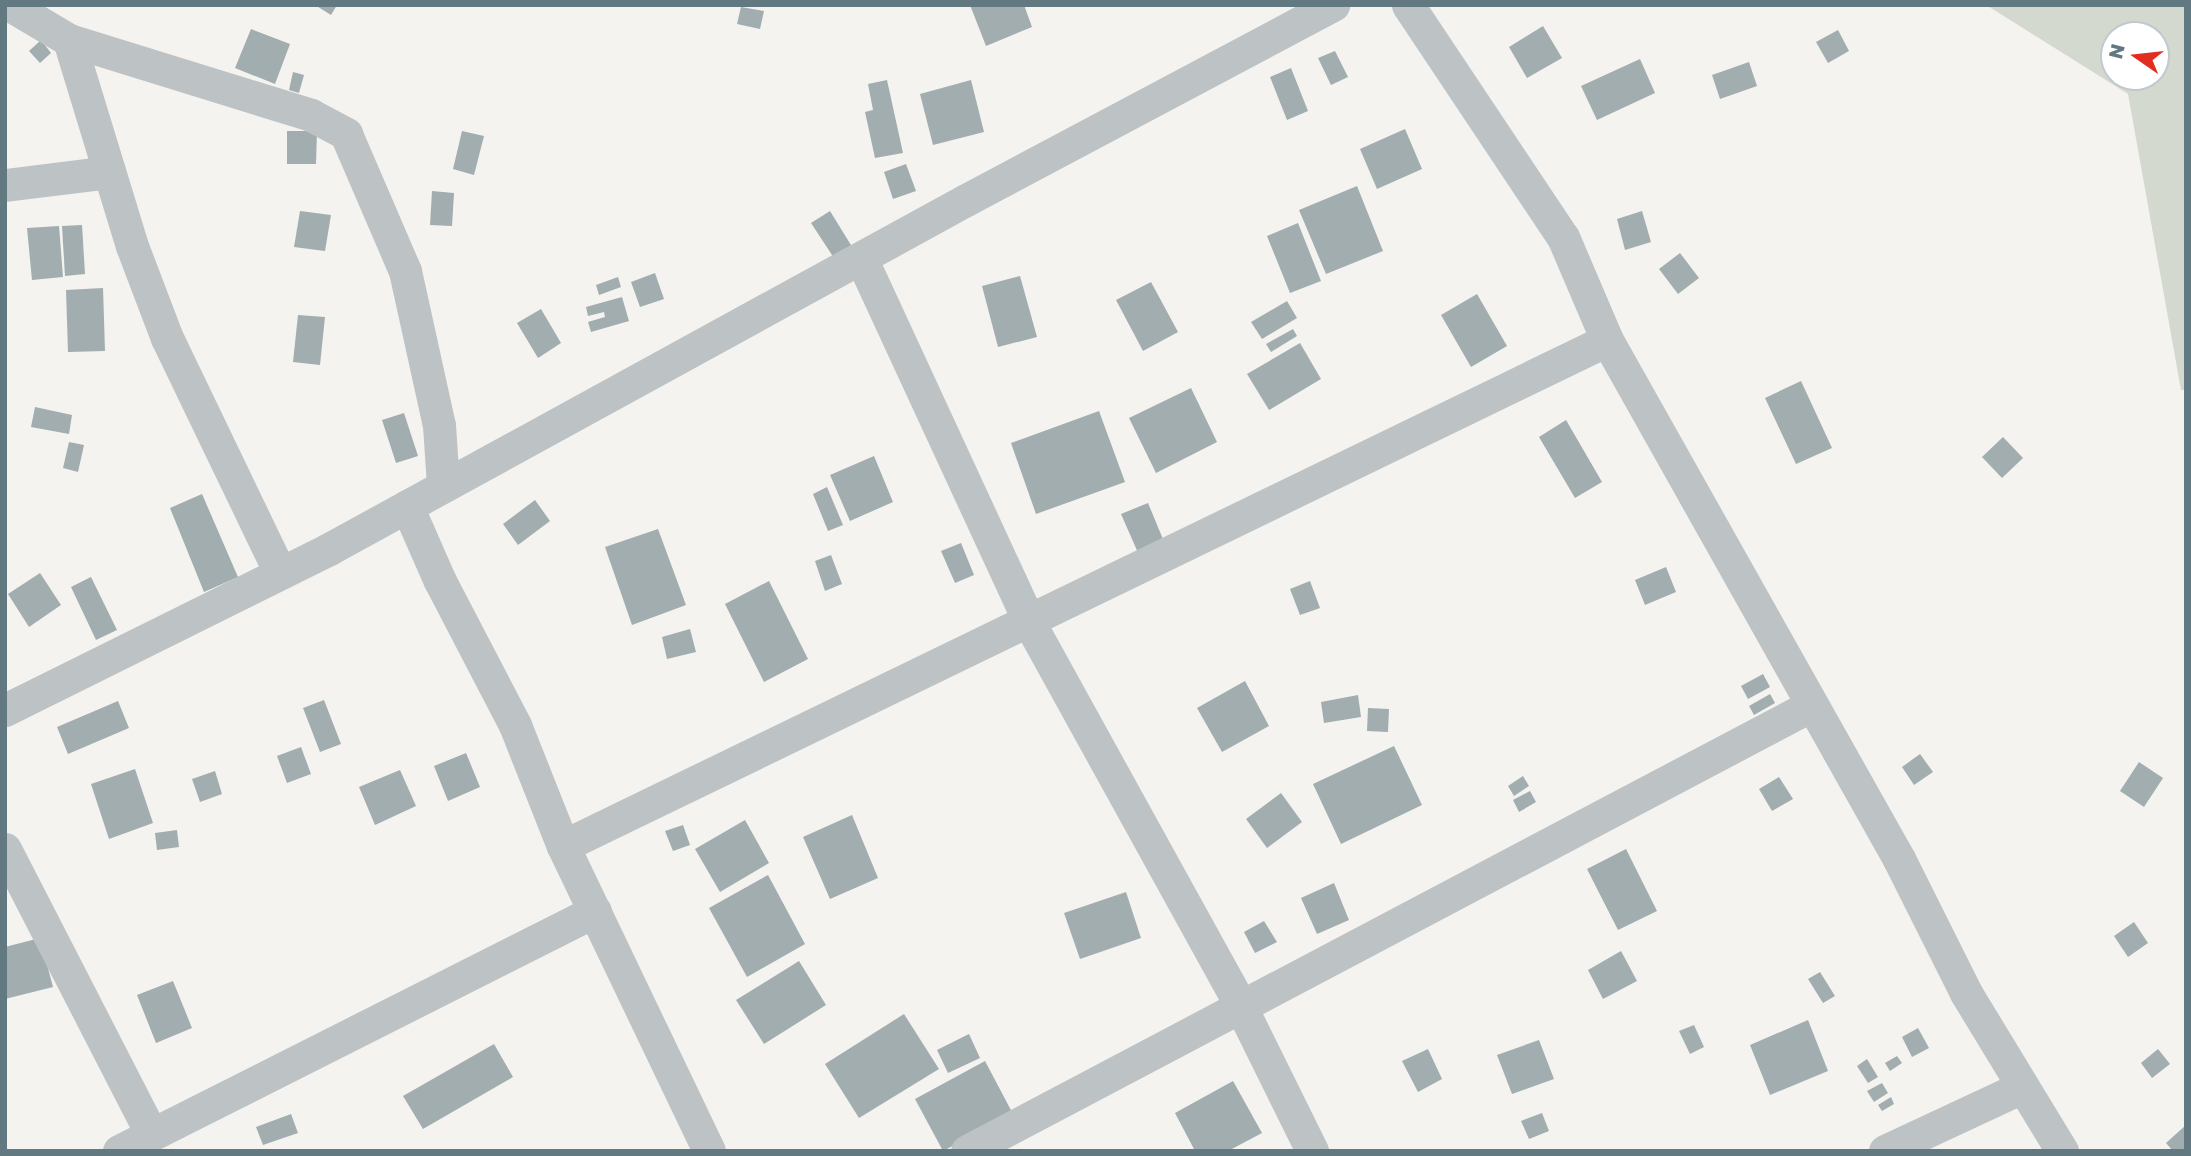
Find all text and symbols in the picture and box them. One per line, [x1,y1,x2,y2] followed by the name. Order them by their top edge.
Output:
[2100,21,2170,91] north arrow
[2103,41,2129,61] text: N

